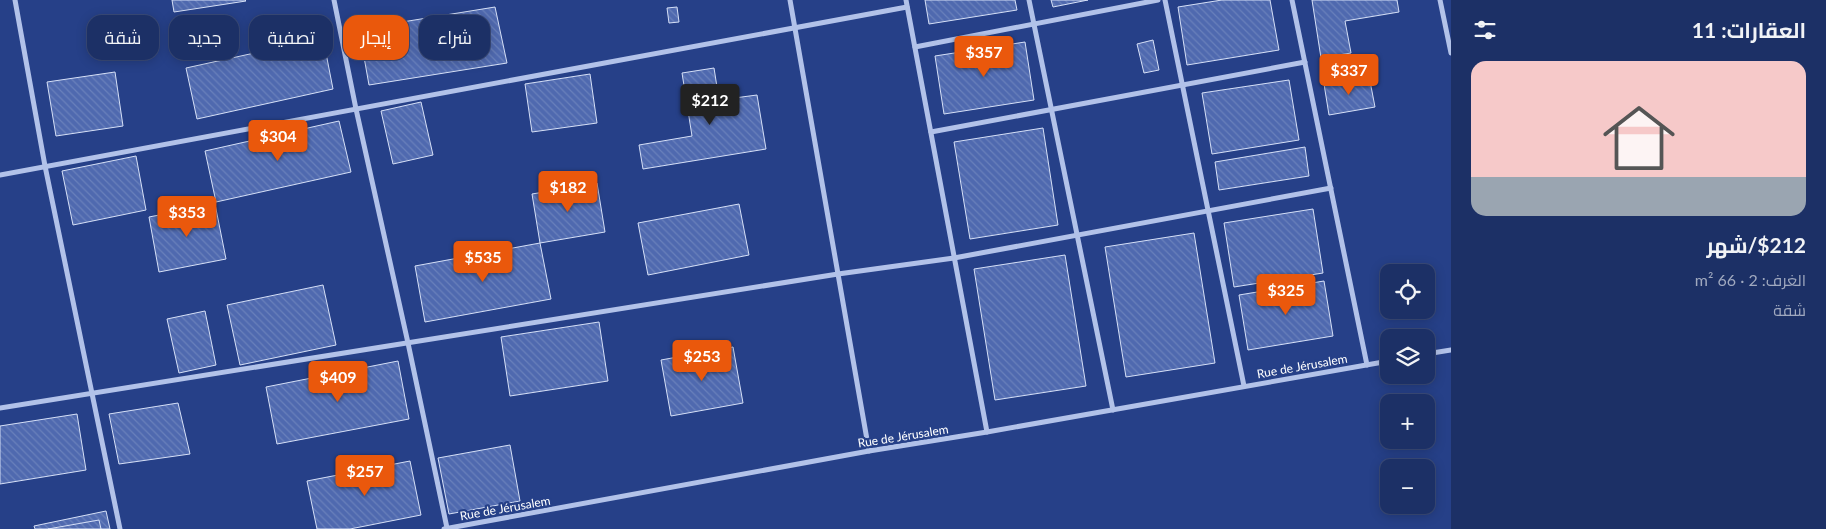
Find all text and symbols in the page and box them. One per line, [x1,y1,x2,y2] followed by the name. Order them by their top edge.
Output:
[87,15,159,60] chip: شقة
[169,15,239,60] chip: جديد
[249,15,333,60] chip: تصفية
[343,15,409,60] chip: إيجار
[419,15,490,60] chip: شراء
[1471,16,1499,44] icon: filters
[1692,17,1806,42] text: العقارات: 11
[954,36,1014,78] pin: $357
[965,42,1003,61] text: $357
[1319,54,1379,96] pin: $337
[1330,60,1368,79] text: $337
[680,84,740,126] pin: $212
[691,90,729,109] text: $212
[1594,93,1684,183] icon: home
[248,120,308,162] pin: $304
[259,126,297,145] text: $304
[538,170,598,213] pin: $182
[549,177,587,196] text: $182
[157,196,217,238] pin: $353
[168,202,206,221] text: $353
[1706,232,1806,257] text: $212/شهر
[453,240,513,283] pin: $535
[464,247,502,266] text: $535
[1380,264,1435,514] map controls
[1380,264,1435,319] button: locate
[1695,270,1806,289] text: الغرف: 2 · 66 m²
[1256,274,1316,316] pin: $325
[1267,280,1305,299] text: $325
[1773,300,1806,319] text: شقة
[1380,329,1435,384] button: layers
[672,340,732,382] pin: $253
[683,346,721,365] text: $253
[1256,351,1349,381] street label: Rue de Jérusalem
[308,360,368,403] pin: $409
[319,367,357,386] text: $409
[1380,394,1435,449] button: +
[857,421,950,451] street label: Rue de Jérusalem
[335,454,395,497] pin: $257
[1380,459,1435,514] button: −
[346,461,384,480] text: $257
[459,493,552,523] street label: Rue de Jérusalem

